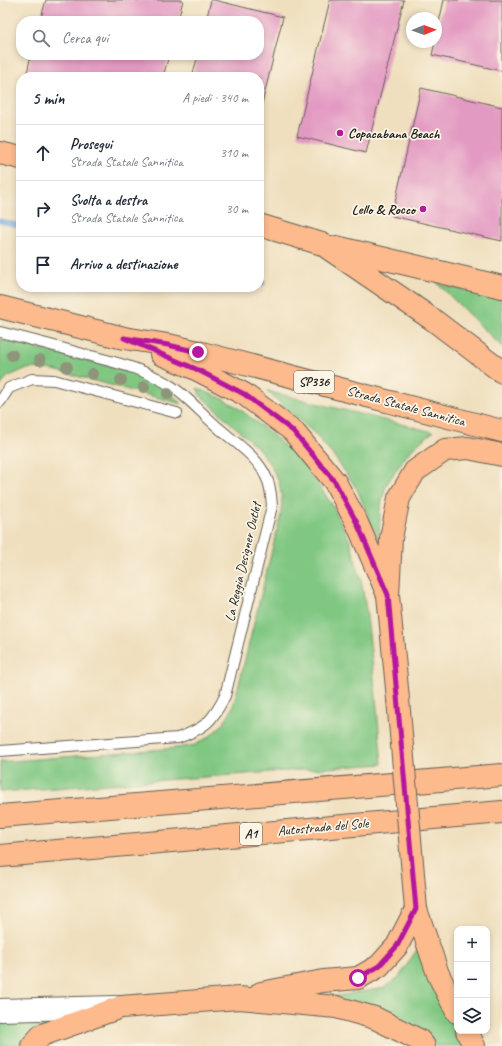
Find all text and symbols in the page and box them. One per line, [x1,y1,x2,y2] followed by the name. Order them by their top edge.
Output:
[406,12,442,48] north arrow
[16,16,264,60] search box
[30,27,52,49] icon: search
[62,29,108,48] text: Cerca qui
[32,88,64,109] text: 5 min
[183,90,248,106] text: A piedi · 340 m
[348,125,440,142] place label: Copacabana Beach
[335,128,345,138] marker: Copacabana Beach
[70,135,112,154] text: Prosegui
[32,142,54,164] icon: ahead
[220,145,248,161] text: 310 m
[70,154,183,170] text: Strada Statale Sannitica
[70,191,147,210] text: Svolta a destra
[32,198,54,220] icon: right
[226,201,248,217] text: 30 m
[352,201,417,218] place label: Lello & Rocco
[418,204,428,214] marker: Lello & Rocco
[70,210,183,226] text: Strada Statale Sannitica
[32,254,54,276] icon: arrive
[70,255,178,274] text: Arrivo a destinazione
[189,343,207,361] route end
[294,371,334,393] road number: SP336
[345,382,468,430] street label: Strada Statale Sannitica
[221,499,265,623] street label: La Reggia Designer Outlet
[277,814,371,839] street label: Autostrada del Sole
[240,823,262,845] road number: A1
[454,926,490,1034] map controls
[454,926,490,962] button: +
[454,962,490,998] button: −
[349,969,367,987] route start
[454,998,490,1034] button: layers

